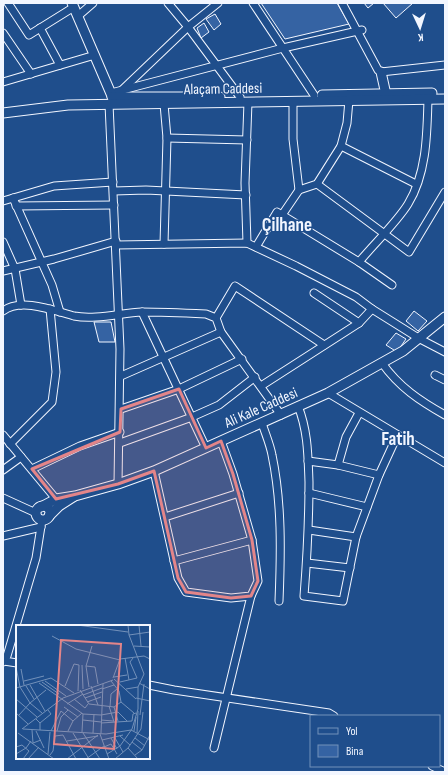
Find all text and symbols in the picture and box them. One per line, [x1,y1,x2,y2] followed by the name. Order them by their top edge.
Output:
[400,8,440,48] north arrow
[417,31,424,44] text: K
[183,79,263,99] street label: Alaçam Caddesi
[262,214,312,237] district label: Çilhane
[221,383,301,433] street label: Ali Kale Caddesi
[381,428,415,451] district label: Fatih
[16,625,150,759] inset map
[310,715,440,767] legend
[346,724,358,739] text: Yol
[346,744,364,759] text: Bina

